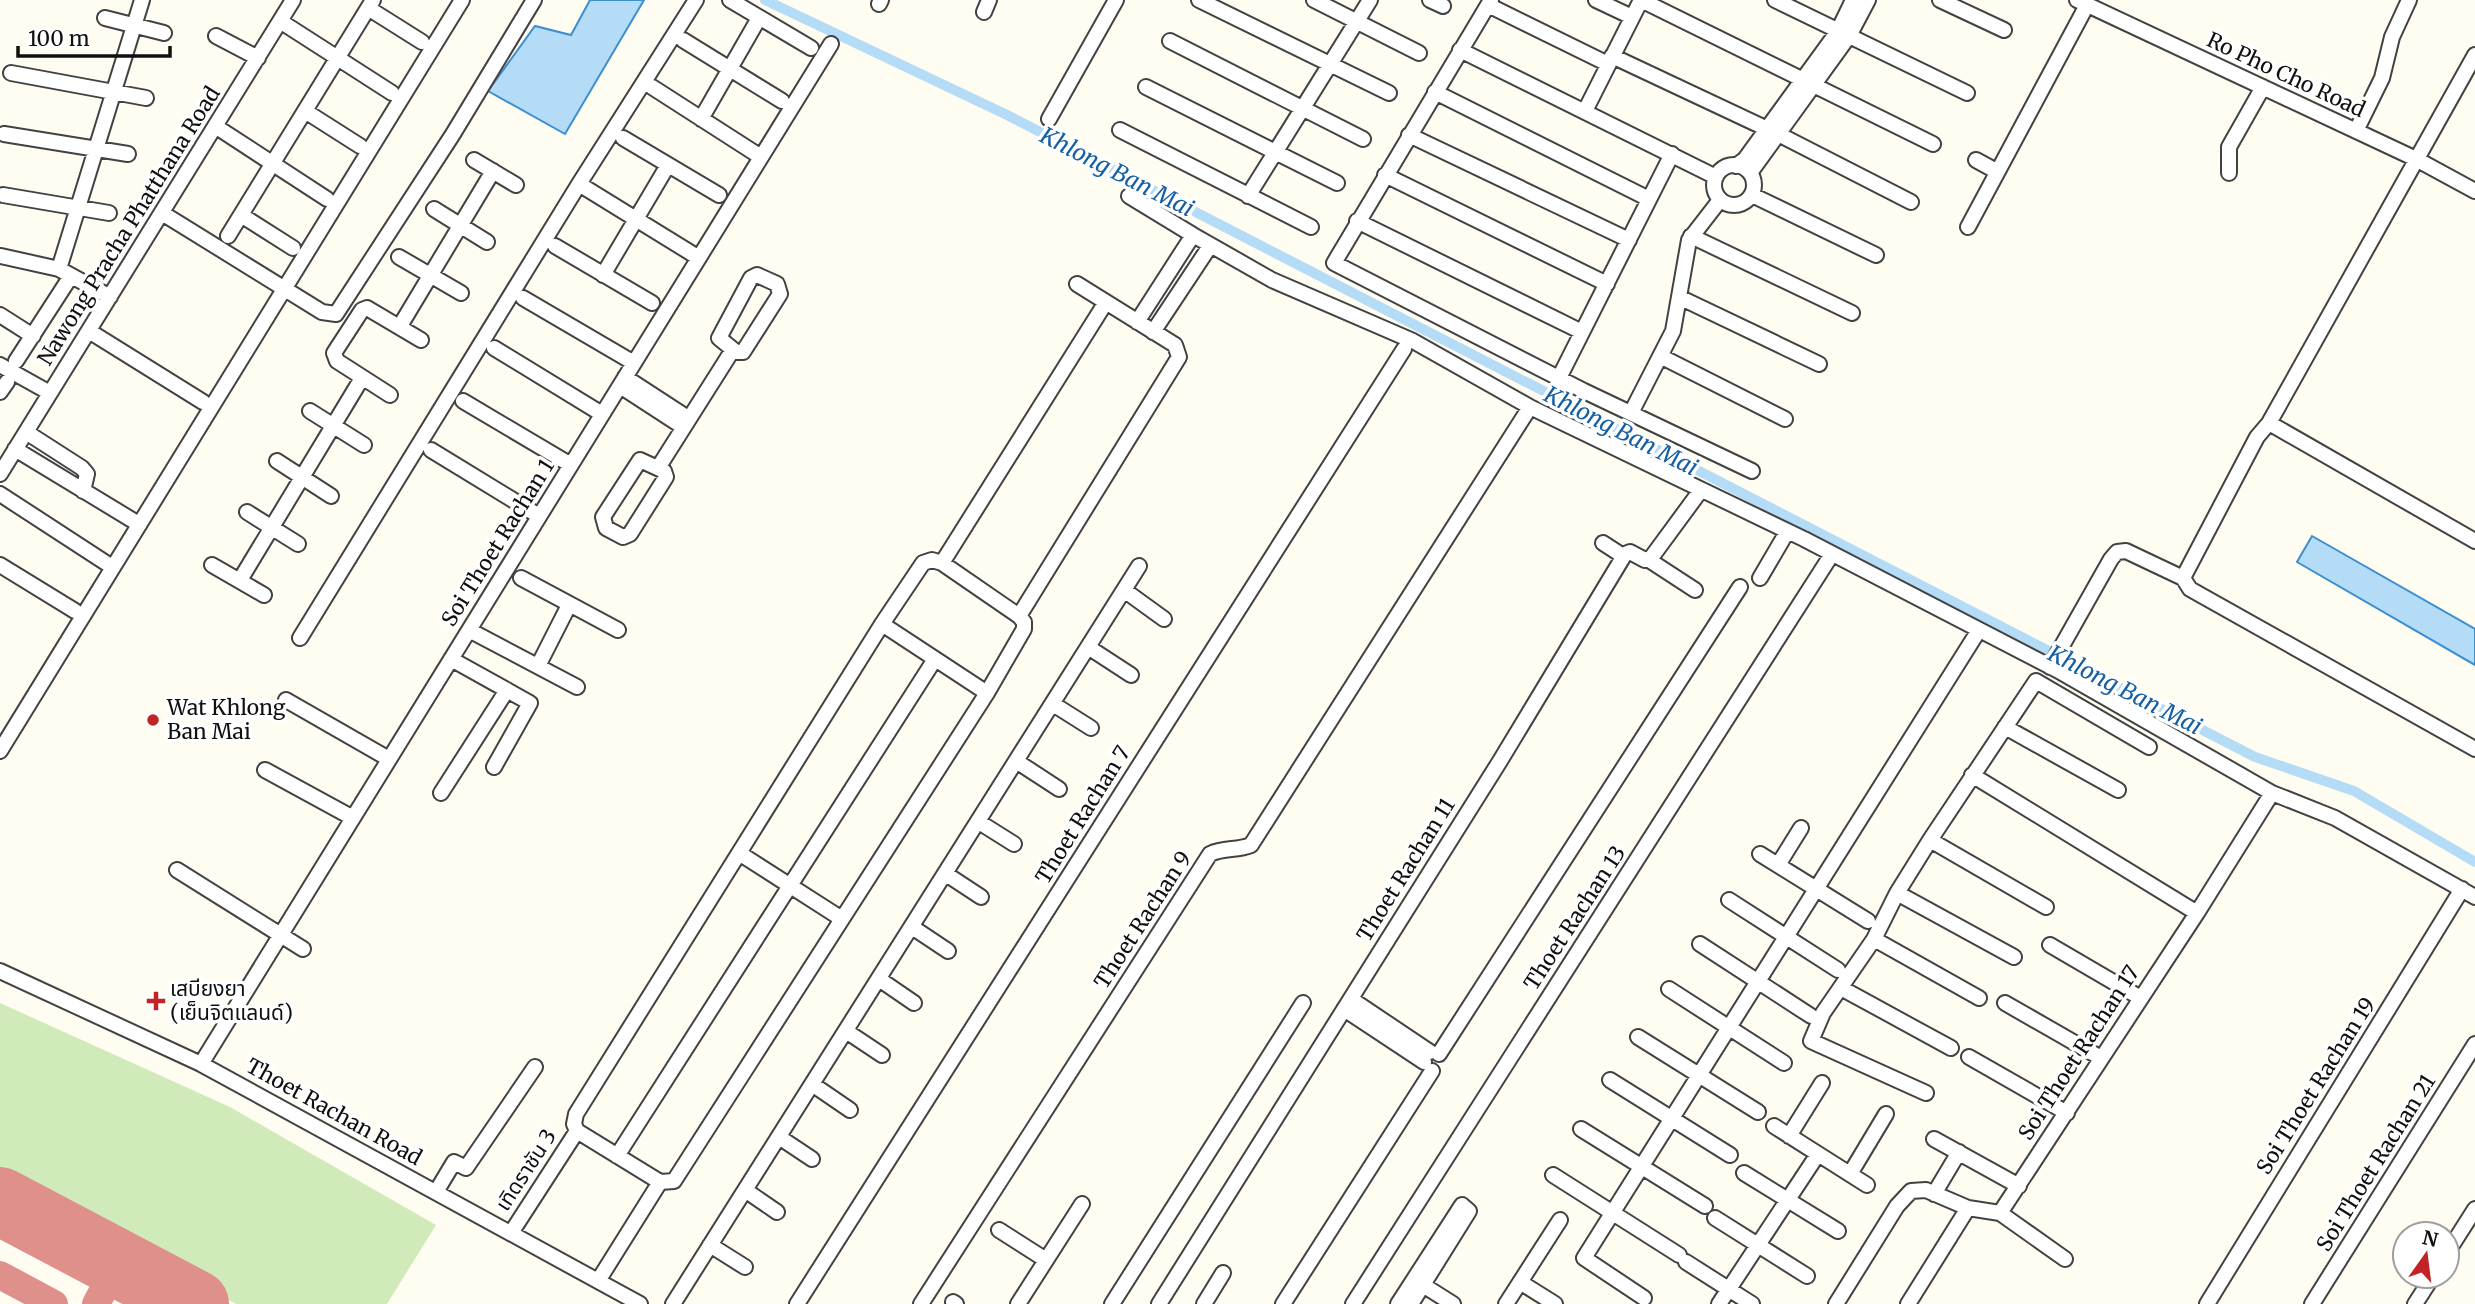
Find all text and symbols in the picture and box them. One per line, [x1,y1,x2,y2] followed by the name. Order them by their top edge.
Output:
[18,14,170,58] scale bar
[28,25,90,52] text: 100 m
[2203,26,2370,123] street label: Ro Pho Cho Road
[31,81,226,370] street label: Nawong Pracha Phatthana Road
[1035,120,1199,223] water label: Khlong Ban Mai
[1539,379,1703,482] water label: Khlong Ban Mai
[435,454,560,631] street label: Soi Thoet Rachan 1
[2043,638,2207,741] water label: Khlong Ban Mai
[166,694,286,745] place label: Wat Khlong Ban Mai
[145,712,161,728] marker: Wat Khlong Ban Mai
[1029,741,1136,889] street label: Thoet Rachan 7
[1351,793,1461,947] street label: Thoet Rachan 11
[1518,840,1631,995] street label: Thoet Rachan 13
[1088,846,1197,994] street label: Thoet Rachan 9
[2012,960,2145,1145] street label: Soi Thoet Rachan 17
[170,975,293,1026] place label: เสบียงยา (เย็นจิตแลนด์)
[2250,992,2381,1179] street label: Soi Thoet Rachan 19
[148,993,164,1009] marker: เสบียงยา (เย็นจิตแลนด์)
[242,1052,427,1171] street label: Thoet Rachan Road
[2310,1069,2441,1256] street label: Soi Thoet Rachan 21
[489,1124,562,1216] street label: เทิดราชัน 3
[2391,1220,2461,1290] north arrow
[2420,1225,2440,1252] text: N

